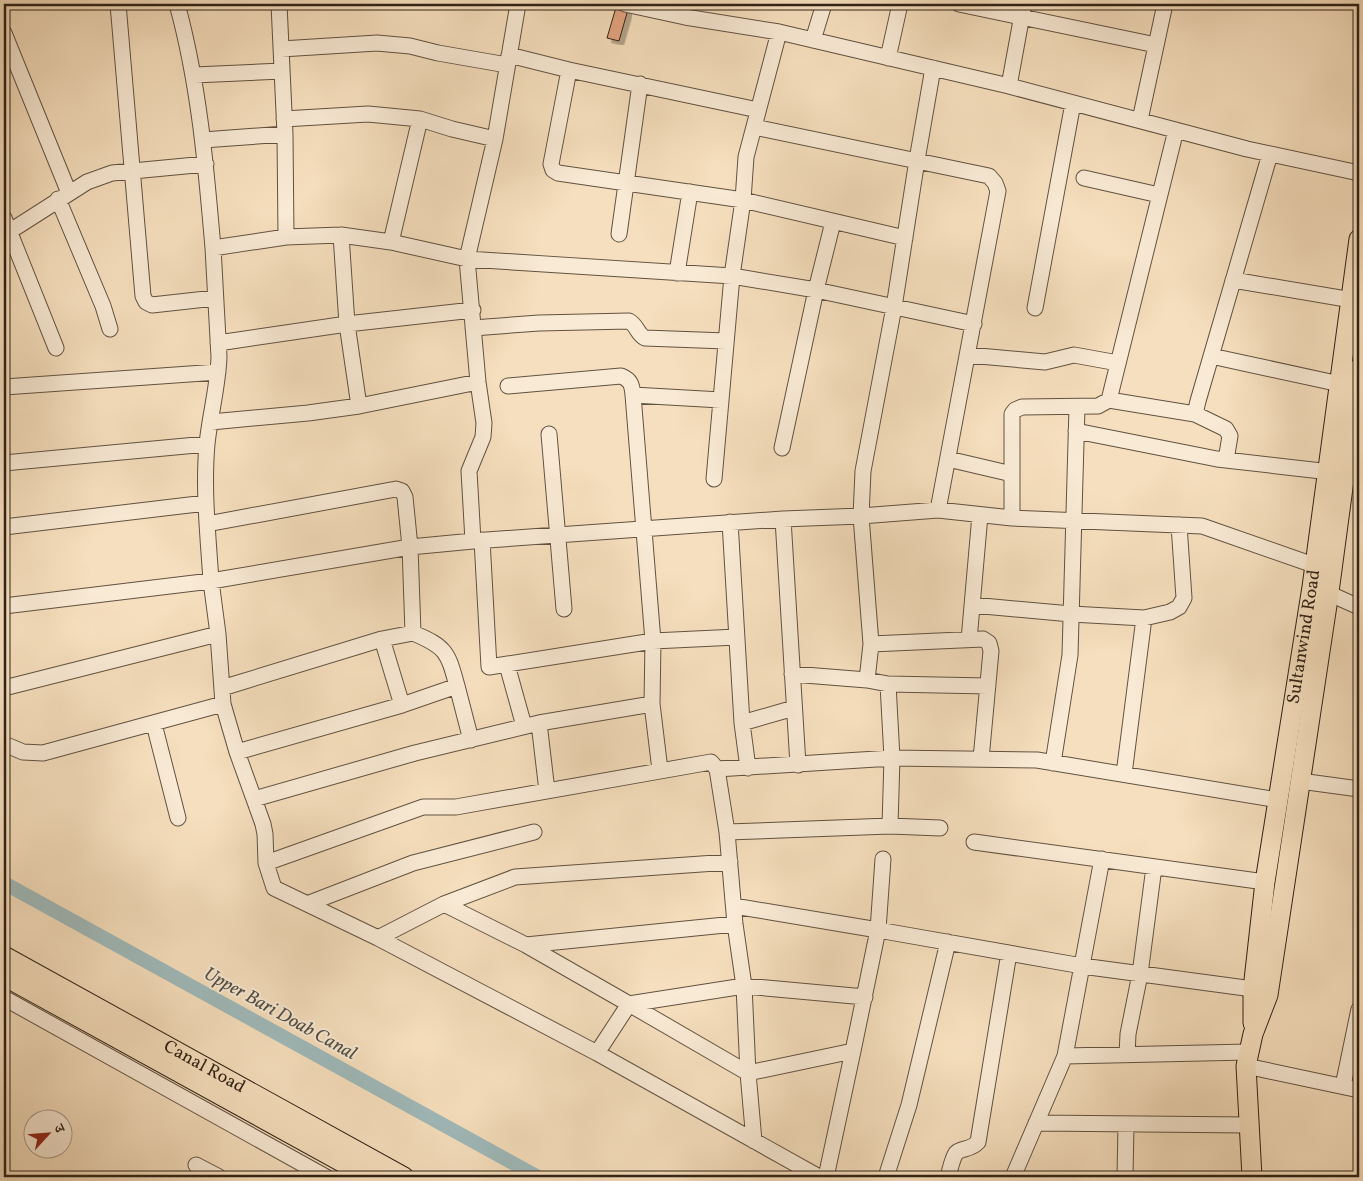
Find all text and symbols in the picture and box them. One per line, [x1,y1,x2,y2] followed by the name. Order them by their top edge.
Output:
[1281,568,1327,706] street label: Sultanwind Road
[199,961,361,1067] water label: Upper Bari Doab Canal
[159,1034,250,1099] street label: Canal Road
[22,1108,72,1158] north arrow
[48,1121,69,1137] text: उ

